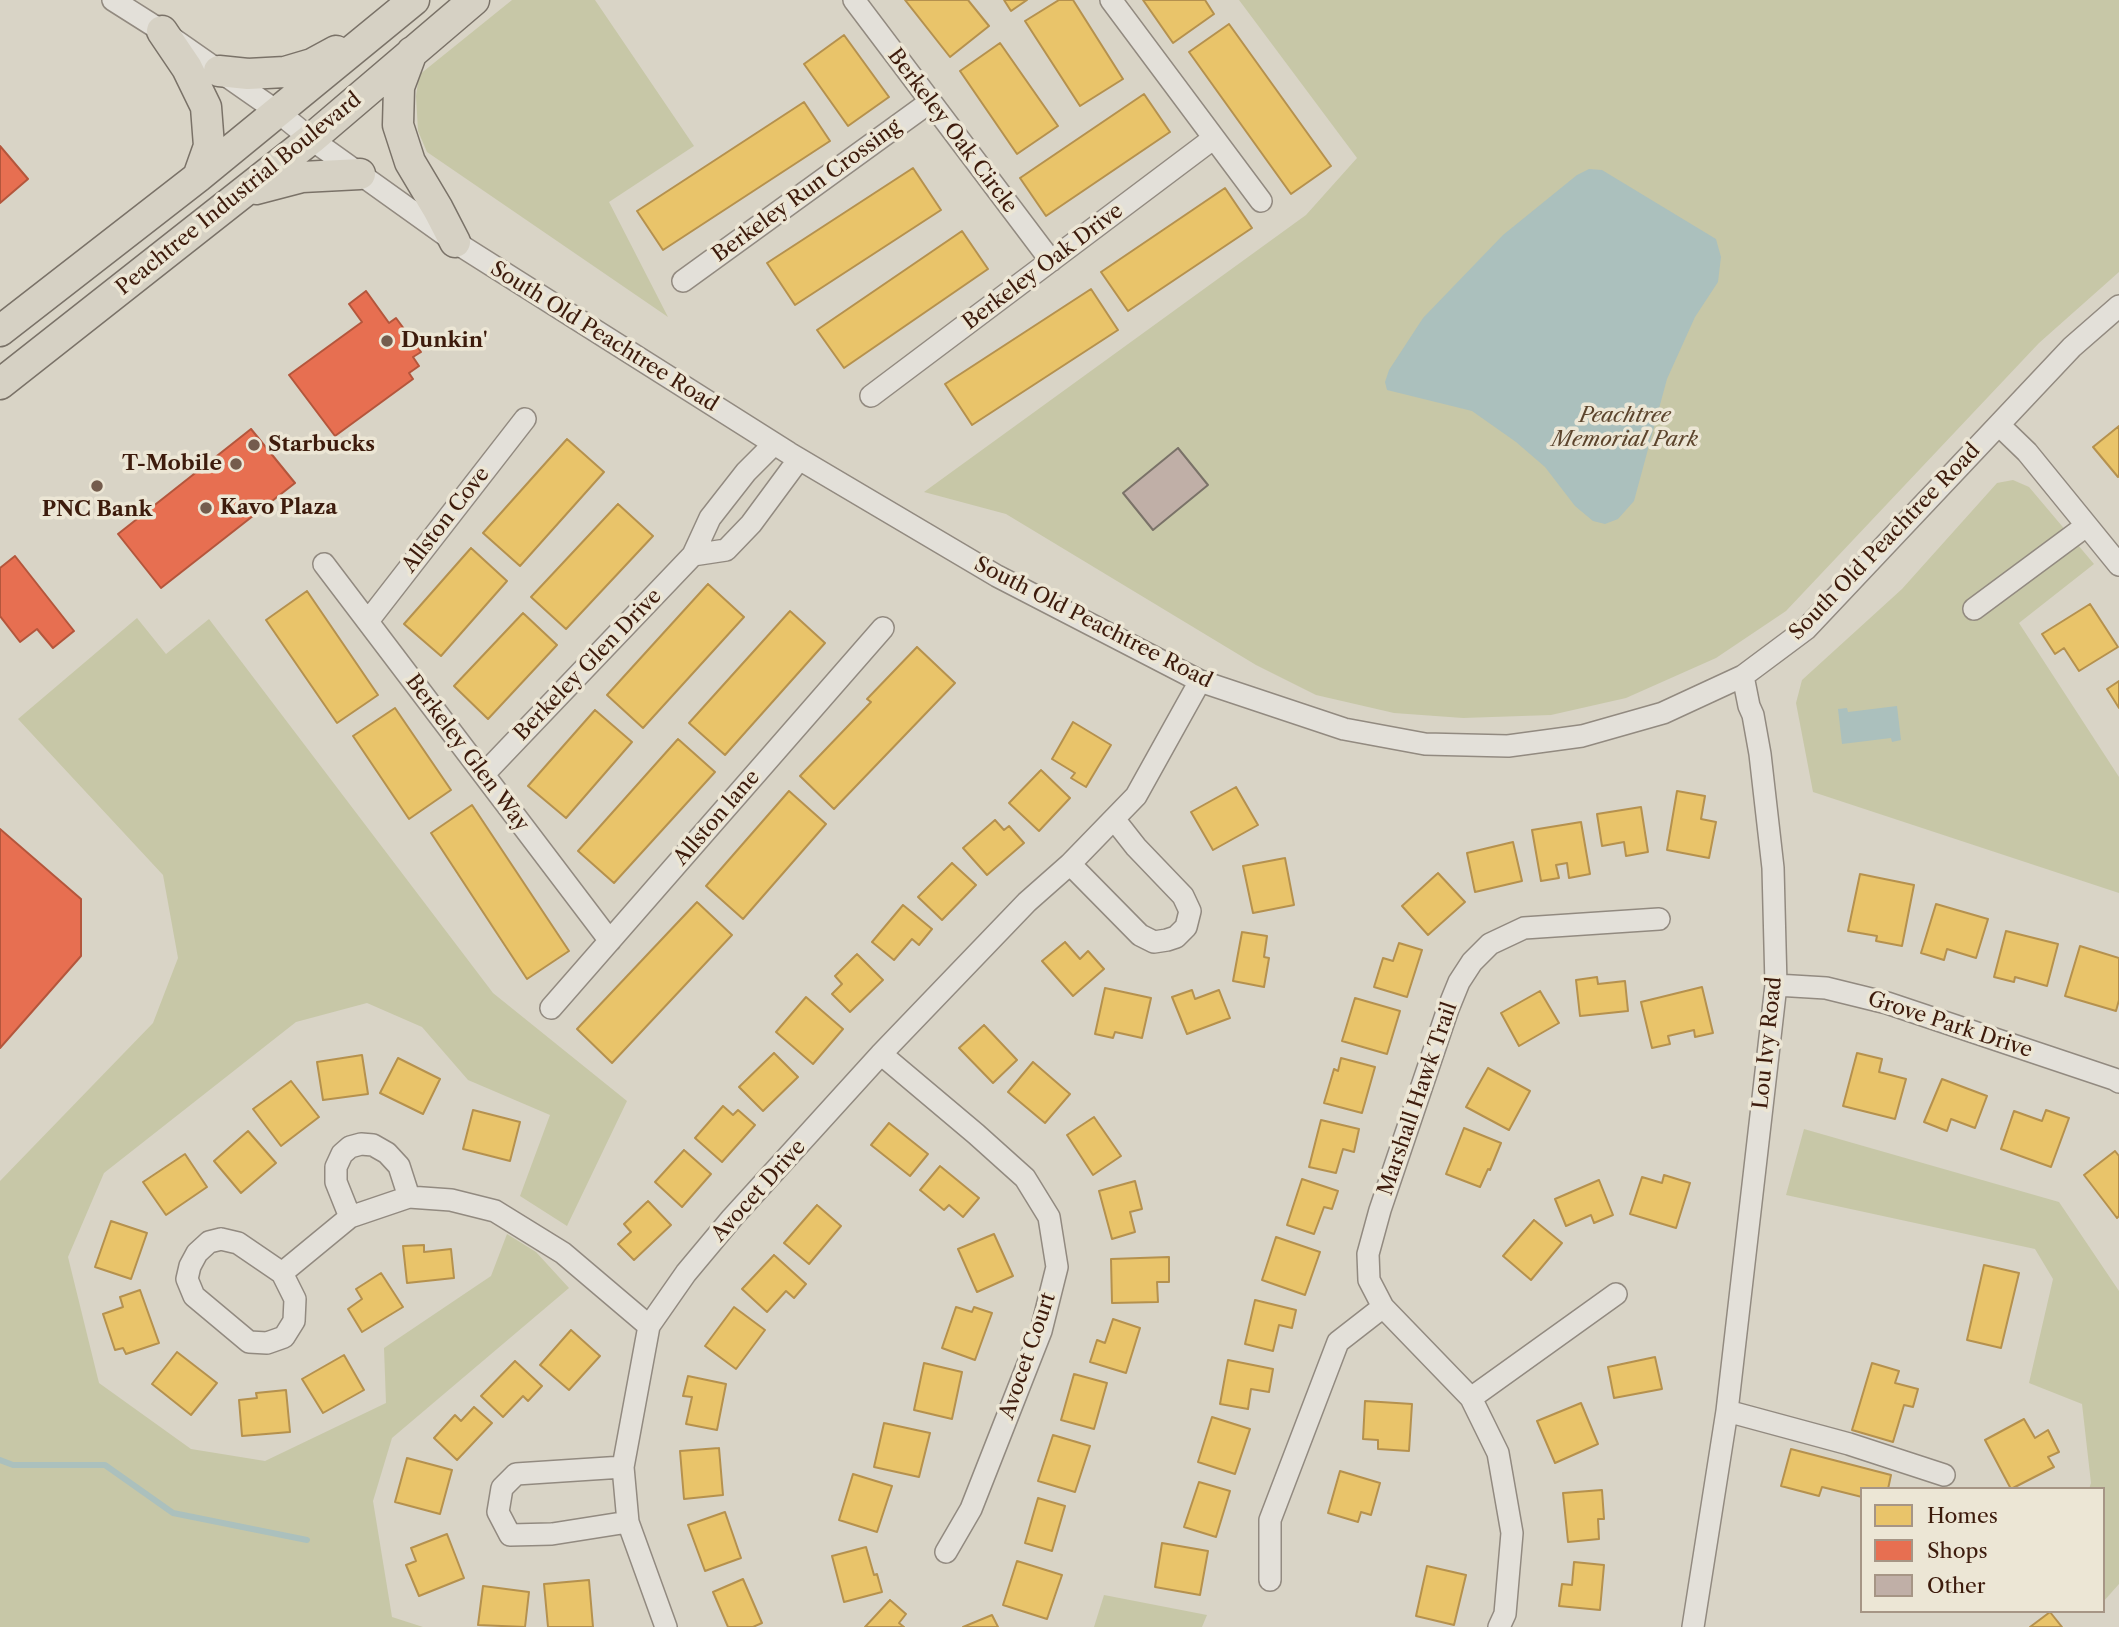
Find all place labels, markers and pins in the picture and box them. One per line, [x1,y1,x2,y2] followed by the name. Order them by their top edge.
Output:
[401,328,487,354] place label: Dunkin'
[379,333,395,349] marker: Dunkin'
[268,432,375,458] place label: Starbucks
[246,437,262,453] marker: Starbucks
[122,451,222,477] place label: T-Mobile
[228,456,244,472] marker: T-Mobile
[89,478,105,494] marker: PNC Bank
[220,495,338,521] place label: Kavo Plaza
[42,497,152,523] place label: PNC Bank
[198,500,214,516] marker: Kavo Plaza

